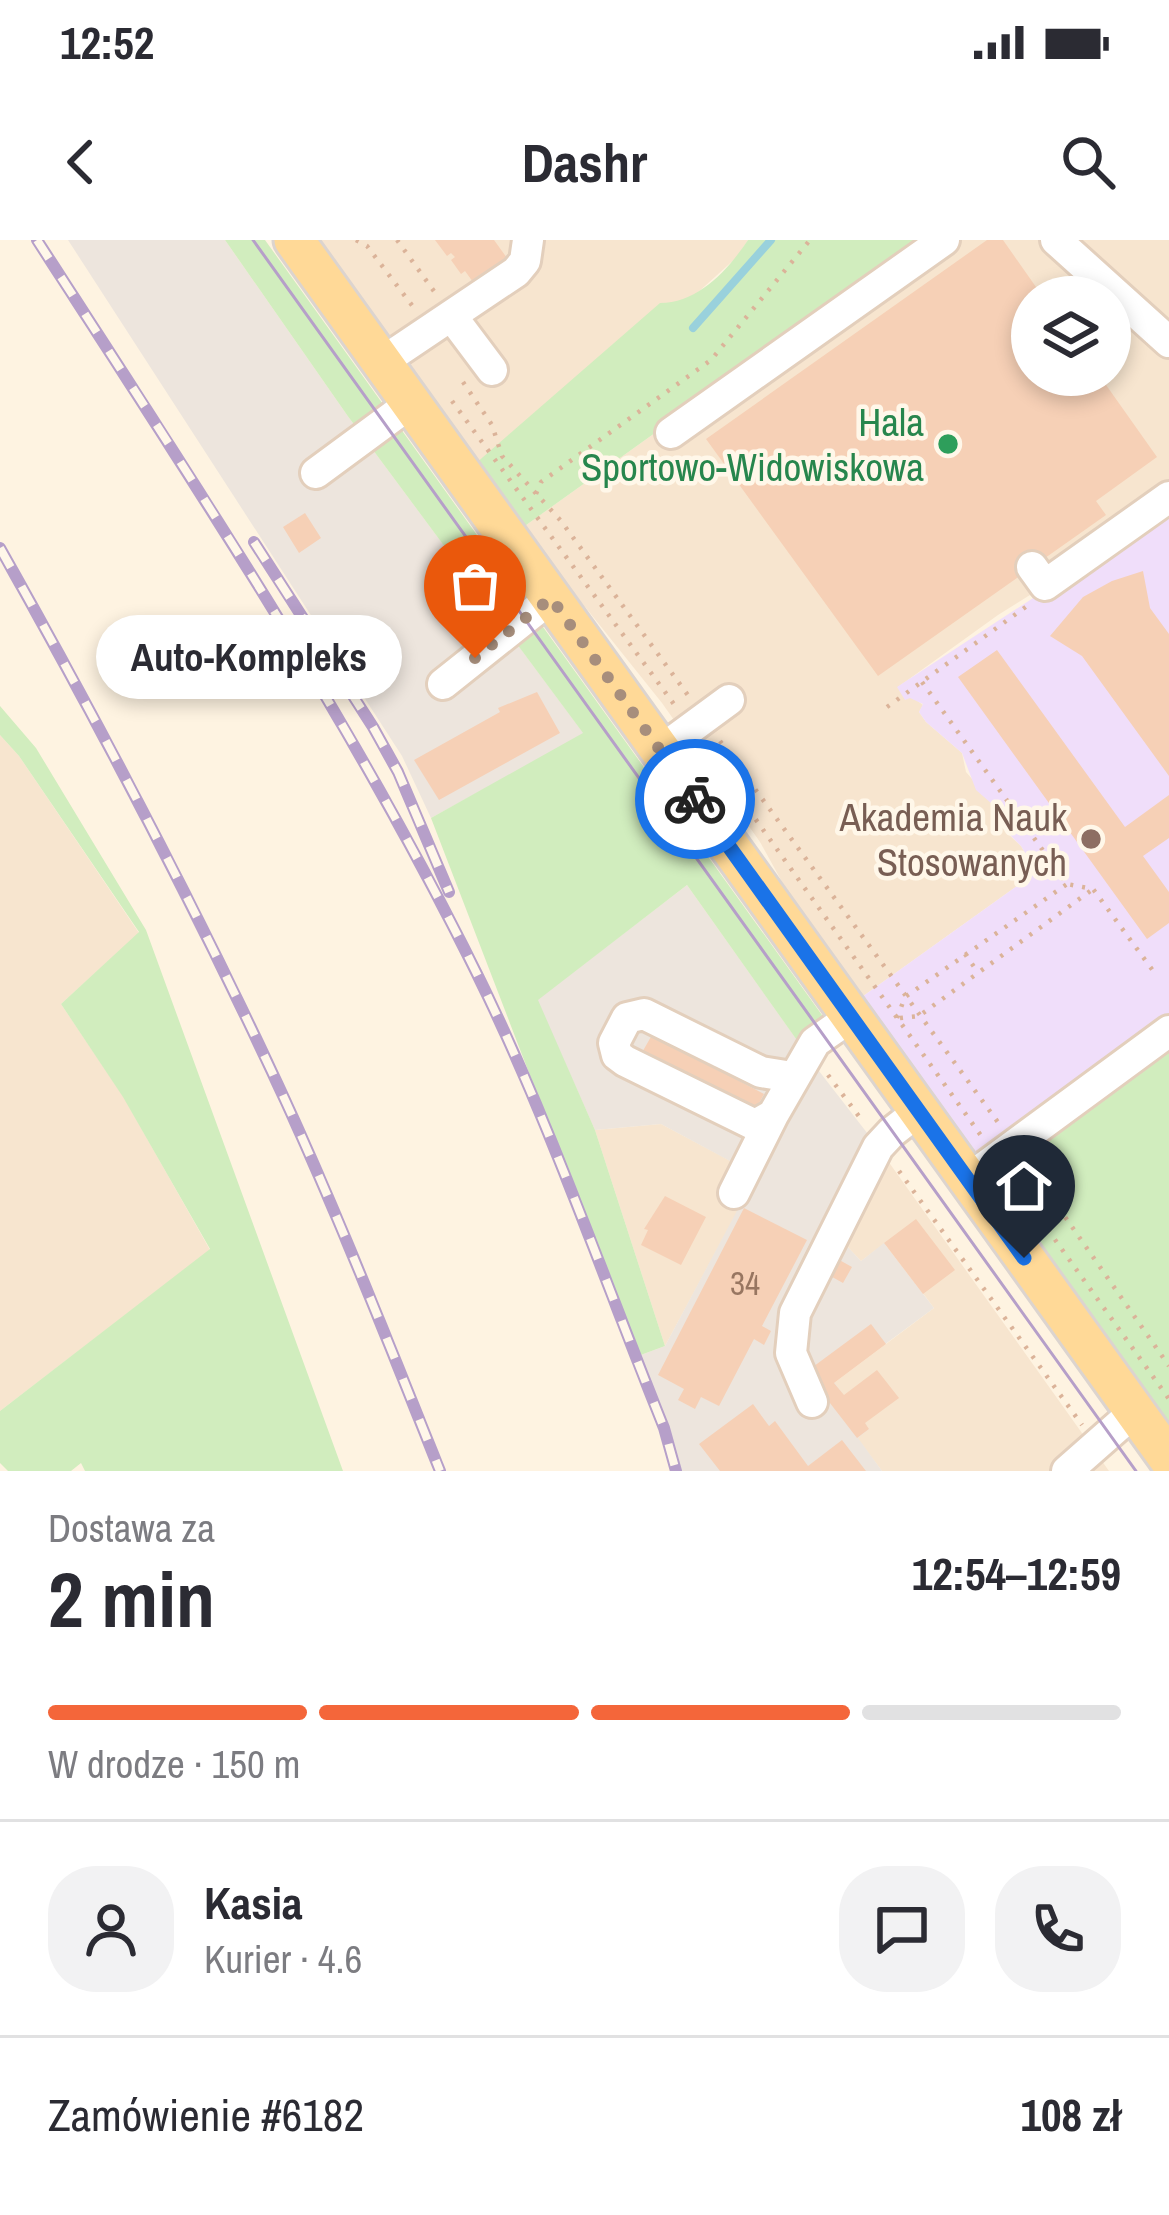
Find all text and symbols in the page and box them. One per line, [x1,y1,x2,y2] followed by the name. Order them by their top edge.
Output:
[60,12,154,73] text: 12:52
[522,126,647,199] text: Dashr
[48,129,114,195] icon: back
[1055,129,1121,195] icon: search
[1011,276,1131,396] map controls
[1011,276,1131,396] button: layers
[581,396,924,493] place label: Hala Sportowo-Widowiskowa
[935,431,961,457] marker: Hala Sportowo-Widowiskowa
[424,535,526,658] pin
[442,553,508,619] icon: bag
[97,616,403,700] callout: Auto-Kompleks
[131,631,367,683] text: Auto-Kompleks
[635,739,755,859] courier
[662,766,728,832] icon: bike
[838,791,1068,888] place label: Akademia Nauk Stosowanych
[1078,826,1104,852] marker: Akademia Nauk Stosowanych
[973,1135,1075,1258] pin
[991,1153,1057,1219] icon: home
[730,1261,760,1305] house number: 34
[48,1502,215,1554] text: Dostawa za
[912,1543,1121,1604] text: 12:54–12:59
[48,1546,215,1651] text: 2 min
[48,1738,300,1790] text: W drodze · 150 m
[48,1866,174,1992] button: person
[839,1866,965,1992] button: chat
[995,1866,1121,1992] button: phone
[204,1872,302,1933] text: Kasia
[204,1933,362,1985] text: Kurier · 4.6
[48,2084,364,2145] text: Zamówienie #6182
[1020,2084,1121,2145] text: 108 zł

